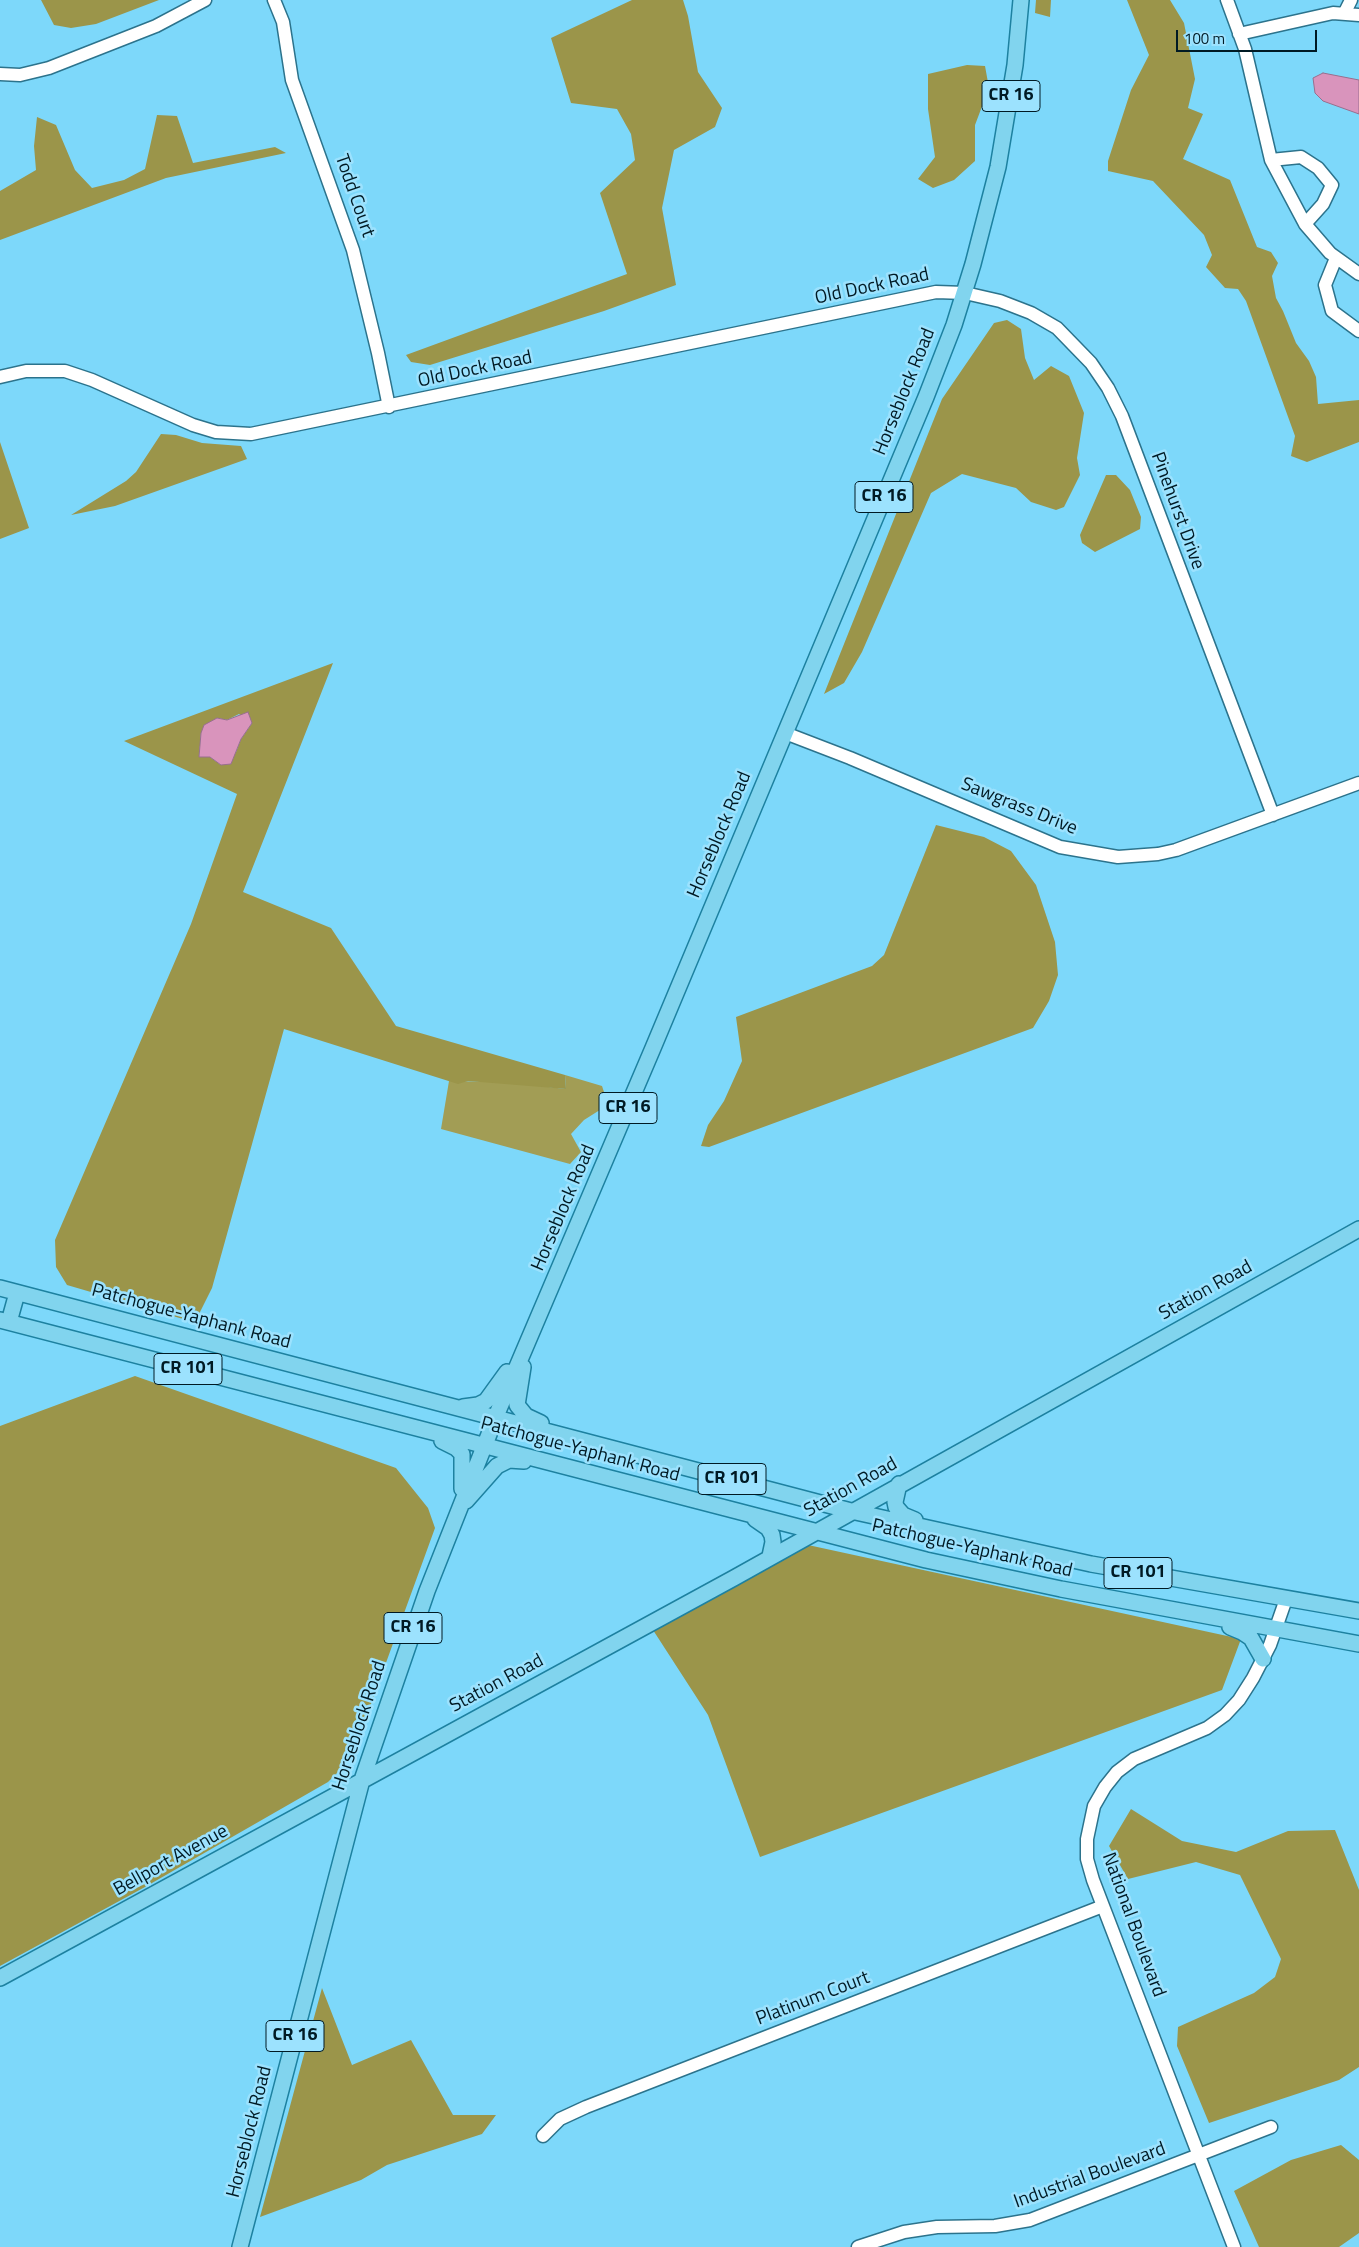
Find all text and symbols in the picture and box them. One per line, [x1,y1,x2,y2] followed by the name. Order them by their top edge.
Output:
[1179,20,1320,52] scale bar
[1184,27,1225,50] text: 100 m
[982,80,1040,112] road number: CR 16
[329,152,379,240] street label: Todd Court
[813,264,931,310] street label: Old Dock Road
[869,325,941,459] street label: Horseblock Road
[416,347,534,393] street label: Old Dock Road
[1145,449,1209,573] street label: Pinehurst Drive
[855,482,913,512] road number: CR 16
[683,768,757,902] street label: Horseblock Road
[958,773,1080,841] street label: Sawgrass Drive
[599,1092,657,1124] road number: CR 16
[527,1141,601,1275] street label: Horseblock Road
[1156,1256,1256,1326] street label: Station Road
[89,1279,293,1355] street label: Patchogue-Yaphank Road
[154,1354,222,1385] road number: CR 101
[478,1412,682,1488] street label: Patchogue-Yaphank Road
[801,1453,901,1523] street label: Station Road
[698,1464,766,1495] road number: CR 101
[869,1515,1075,1583] street label: Patchogue-Yaphank Road
[1104,1558,1172,1589] road number: CR 101
[384,1612,442,1644] road number: CR 16
[446,1650,548,1718] street label: Station Road
[328,1658,392,1794] street label: Horseblock Road
[110,1820,232,1902] street label: Bellport Avenue
[1096,1850,1170,2000] street label: National Boulevard
[753,1967,873,2031] street label: Platinum Court
[266,2020,324,2052] road number: CR 16
[223,2064,277,2200] street label: Horseblock Road
[1011,2138,1169,2214] street label: Industrial Boulevard

